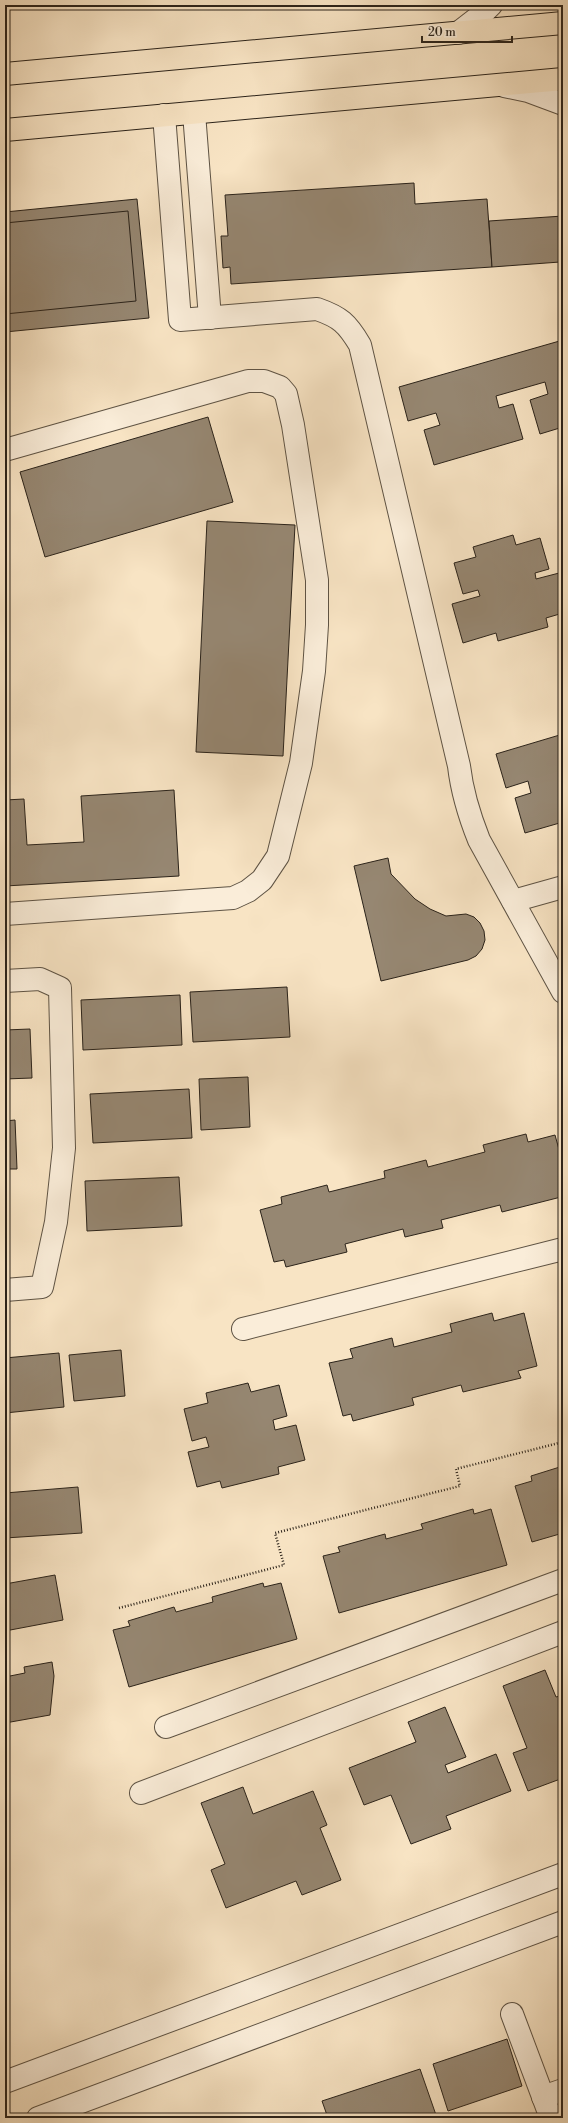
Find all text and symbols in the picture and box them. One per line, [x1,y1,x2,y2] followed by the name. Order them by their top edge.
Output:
[422,18,512,44] scale bar
[428,25,456,40] text: 20 m

